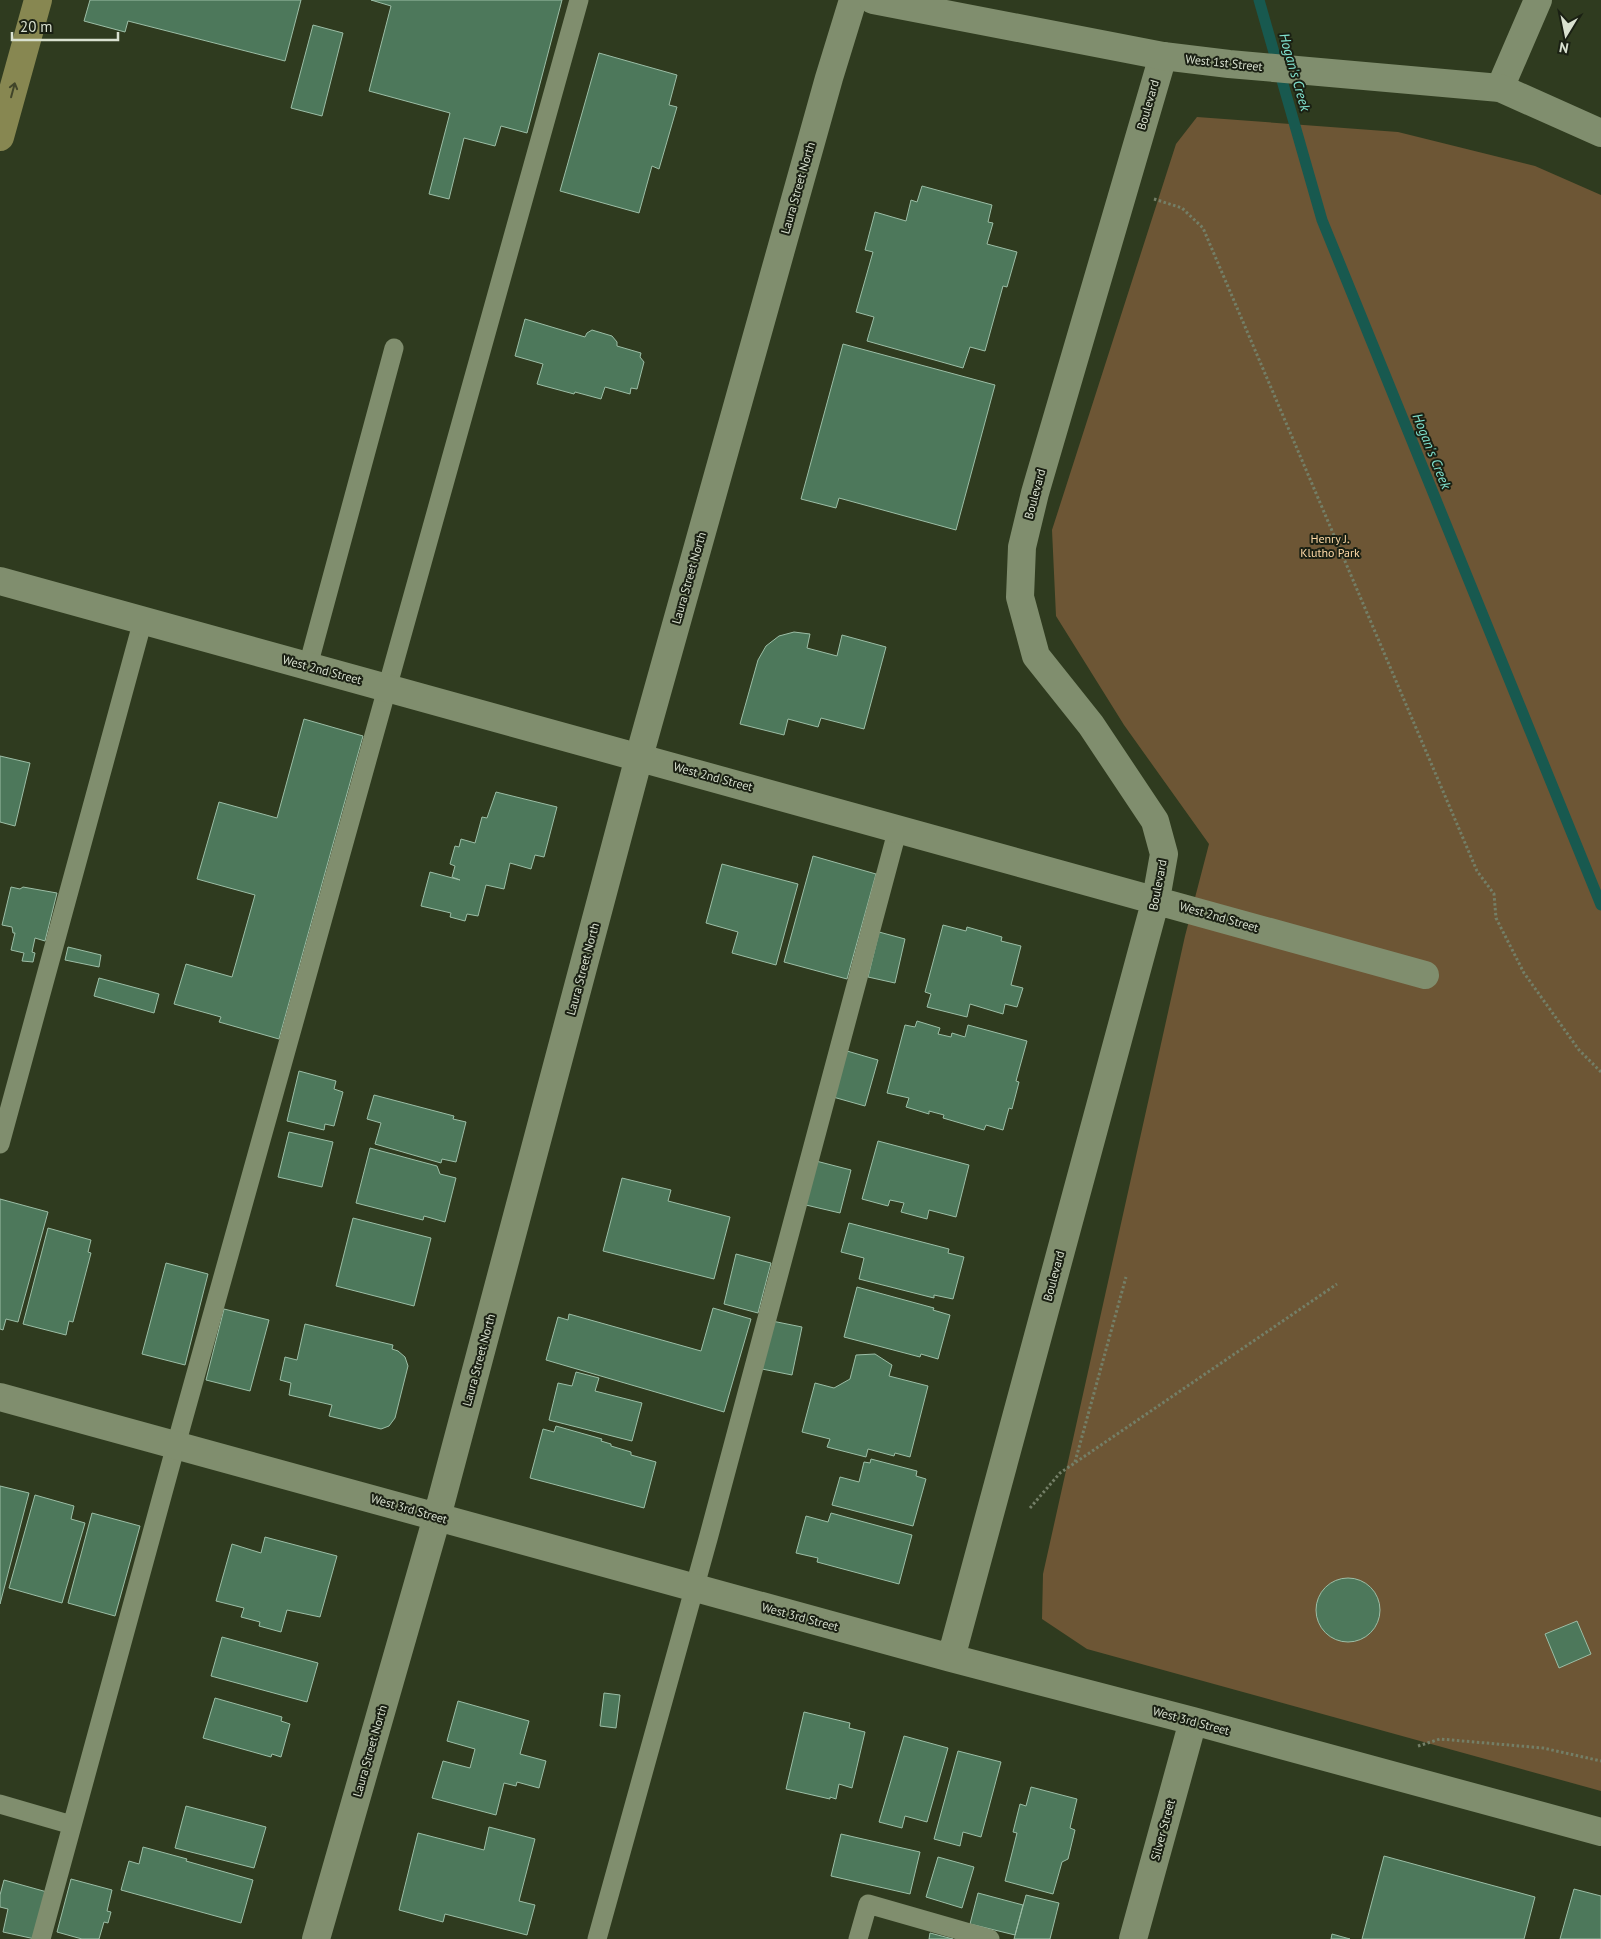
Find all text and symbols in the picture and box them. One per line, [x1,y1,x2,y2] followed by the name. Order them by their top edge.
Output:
[12,10,119,42] scale bar
[1541,10,1591,60] north arrow
[20,17,53,36] text: 20 m
[1275,31,1315,114] water label: Hogan's Creek
[1558,38,1570,57] text: N
[1185,51,1263,74] street label: West 1st Street
[1133,78,1162,132] street label: Boulevard
[9,83,18,99] one-way arrow
[777,140,818,236] street label: Laura Street North
[1409,410,1456,492] water label: Hogan's Creek
[1021,467,1048,521] street label: Boulevard
[668,530,709,626] street label: Laura Street North
[1300,531,1360,560] park label: Henry J. Klutho Park
[281,652,363,687] street label: West 2nd Street
[672,759,754,794] street label: West 2nd Street
[1145,858,1170,912] street label: Boulevard
[1178,898,1260,935] street label: West 2nd Street
[563,921,602,1017] street label: Laura Street North
[1040,1249,1067,1303] street label: Boulevard
[459,1312,498,1408] street label: Laura Street North
[369,1490,449,1527] street label: West 3rd Street
[760,1599,840,1634] street label: West 3rd Street
[349,1703,390,1799] street label: Laura Street North
[1151,1703,1231,1738] street label: West 3rd Street
[1147,1798,1178,1862] street label: Silver Street

